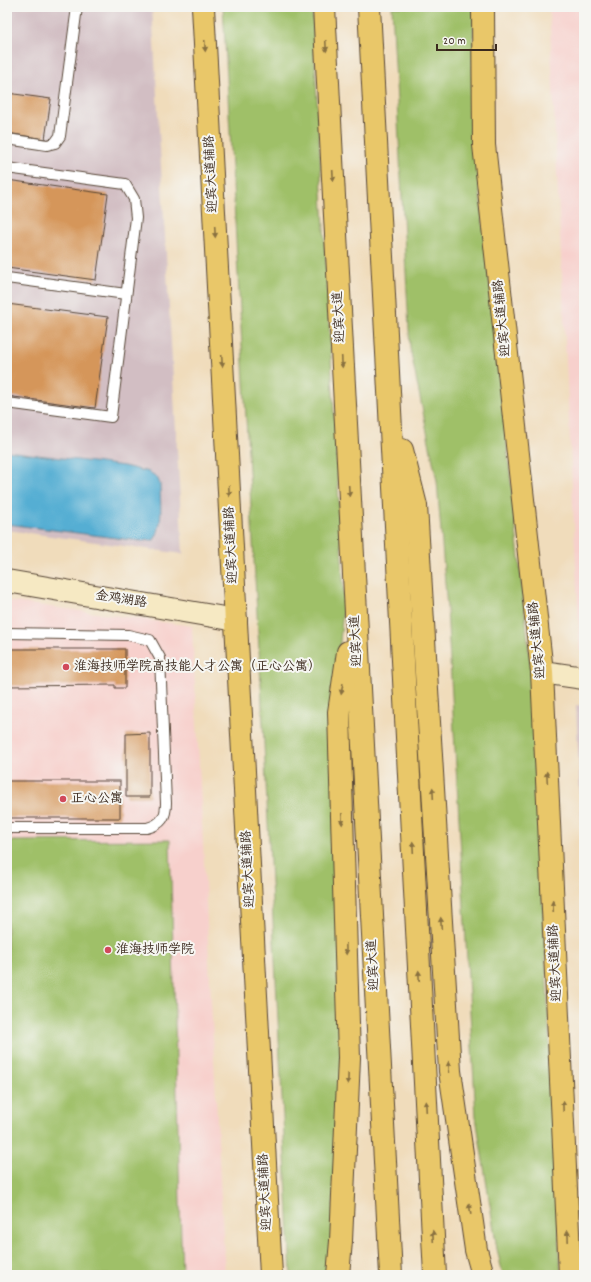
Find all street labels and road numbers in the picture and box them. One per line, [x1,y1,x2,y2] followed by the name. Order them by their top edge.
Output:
[200,135,224,213] street label: 迎宾大道辅路
[489,278,517,358] street label: 迎宾大道辅路
[329,291,351,343] street label: 迎宾大道
[220,506,244,584] street label: 迎宾大道辅路
[94,587,148,613] street label: 金鸡湖路
[524,600,552,680] street label: 迎宾大道辅路
[346,615,368,667] street label: 迎宾大道
[237,830,261,908] street label: 迎宾大道辅路
[544,924,568,1002] street label: 迎宾大道辅路
[363,939,385,991] street label: 迎宾大道
[254,1153,278,1231] street label: 迎宾大道辅路

